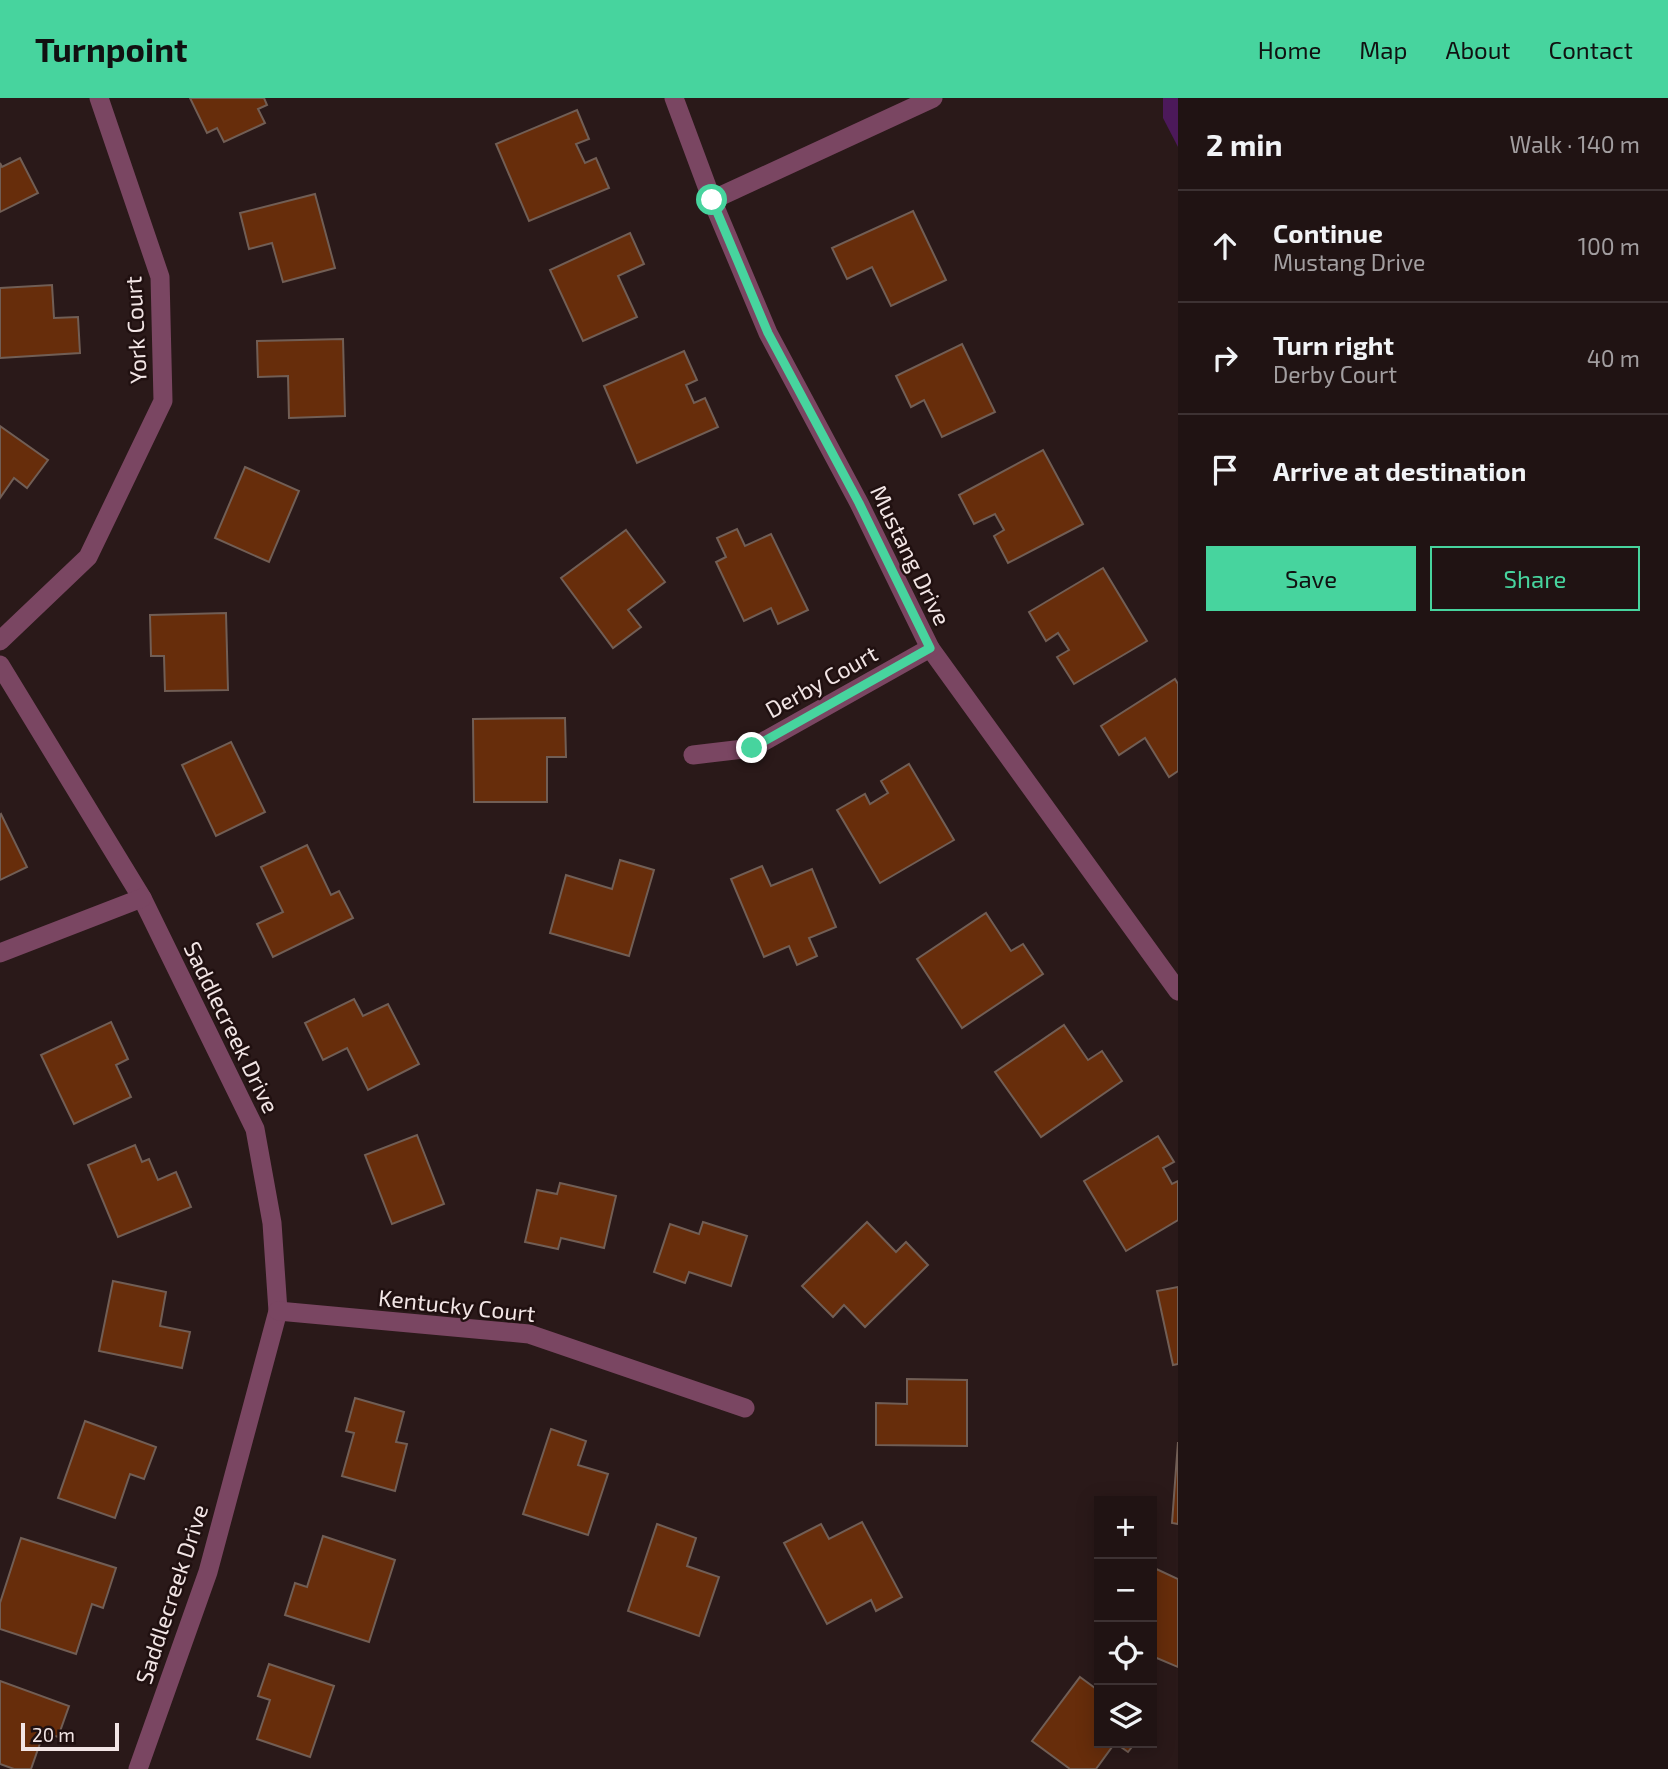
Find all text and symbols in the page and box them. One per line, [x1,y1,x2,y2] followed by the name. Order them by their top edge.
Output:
[35,29,188,69] text: Turnpoint
[1258,35,1321,64] text: Home
[1359,35,1407,64] text: Map
[1445,35,1511,64] text: About
[1549,35,1633,64] text: Contact
[1206,126,1283,162] text: 2 min
[1509,130,1640,158] text: Walk · 140 m
[696,184,727,215] route start
[1273,217,1383,248] text: Continue
[1206,227,1244,265] icon: ahead
[1578,232,1640,260] text: 100 m
[1273,248,1425,276] text: Mustang Drive
[118,275,152,385] street label: York Court
[1273,329,1394,360] text: Turn right
[1206,339,1244,377] icon: right
[1587,344,1640,372] text: 40 m
[1273,360,1397,388] text: Derby Court
[1206,451,1244,489] icon: arrive
[1273,455,1526,486] text: Arrive at destination
[865,480,957,630] street label: Mustang Drive
[1206,546,1416,611] button: Save
[1430,546,1640,611] button: Share
[760,639,882,723] street label: Derby Court
[736,732,767,763] route end
[178,937,286,1117] street label: Saddlecreek Drive
[377,1283,537,1327] street label: Kentucky Court
[1094,1496,1157,1748] map controls
[1094,1496,1157,1559] button: +
[129,1501,213,1687] street label: Saddlecreek Drive
[1094,1559,1157,1622] button: −
[1094,1622,1157,1685] button: locate
[1094,1685,1157,1748] button: layers
[21,1720,119,1752] scale bar
[32,1723,75,1746] text: 20 m

